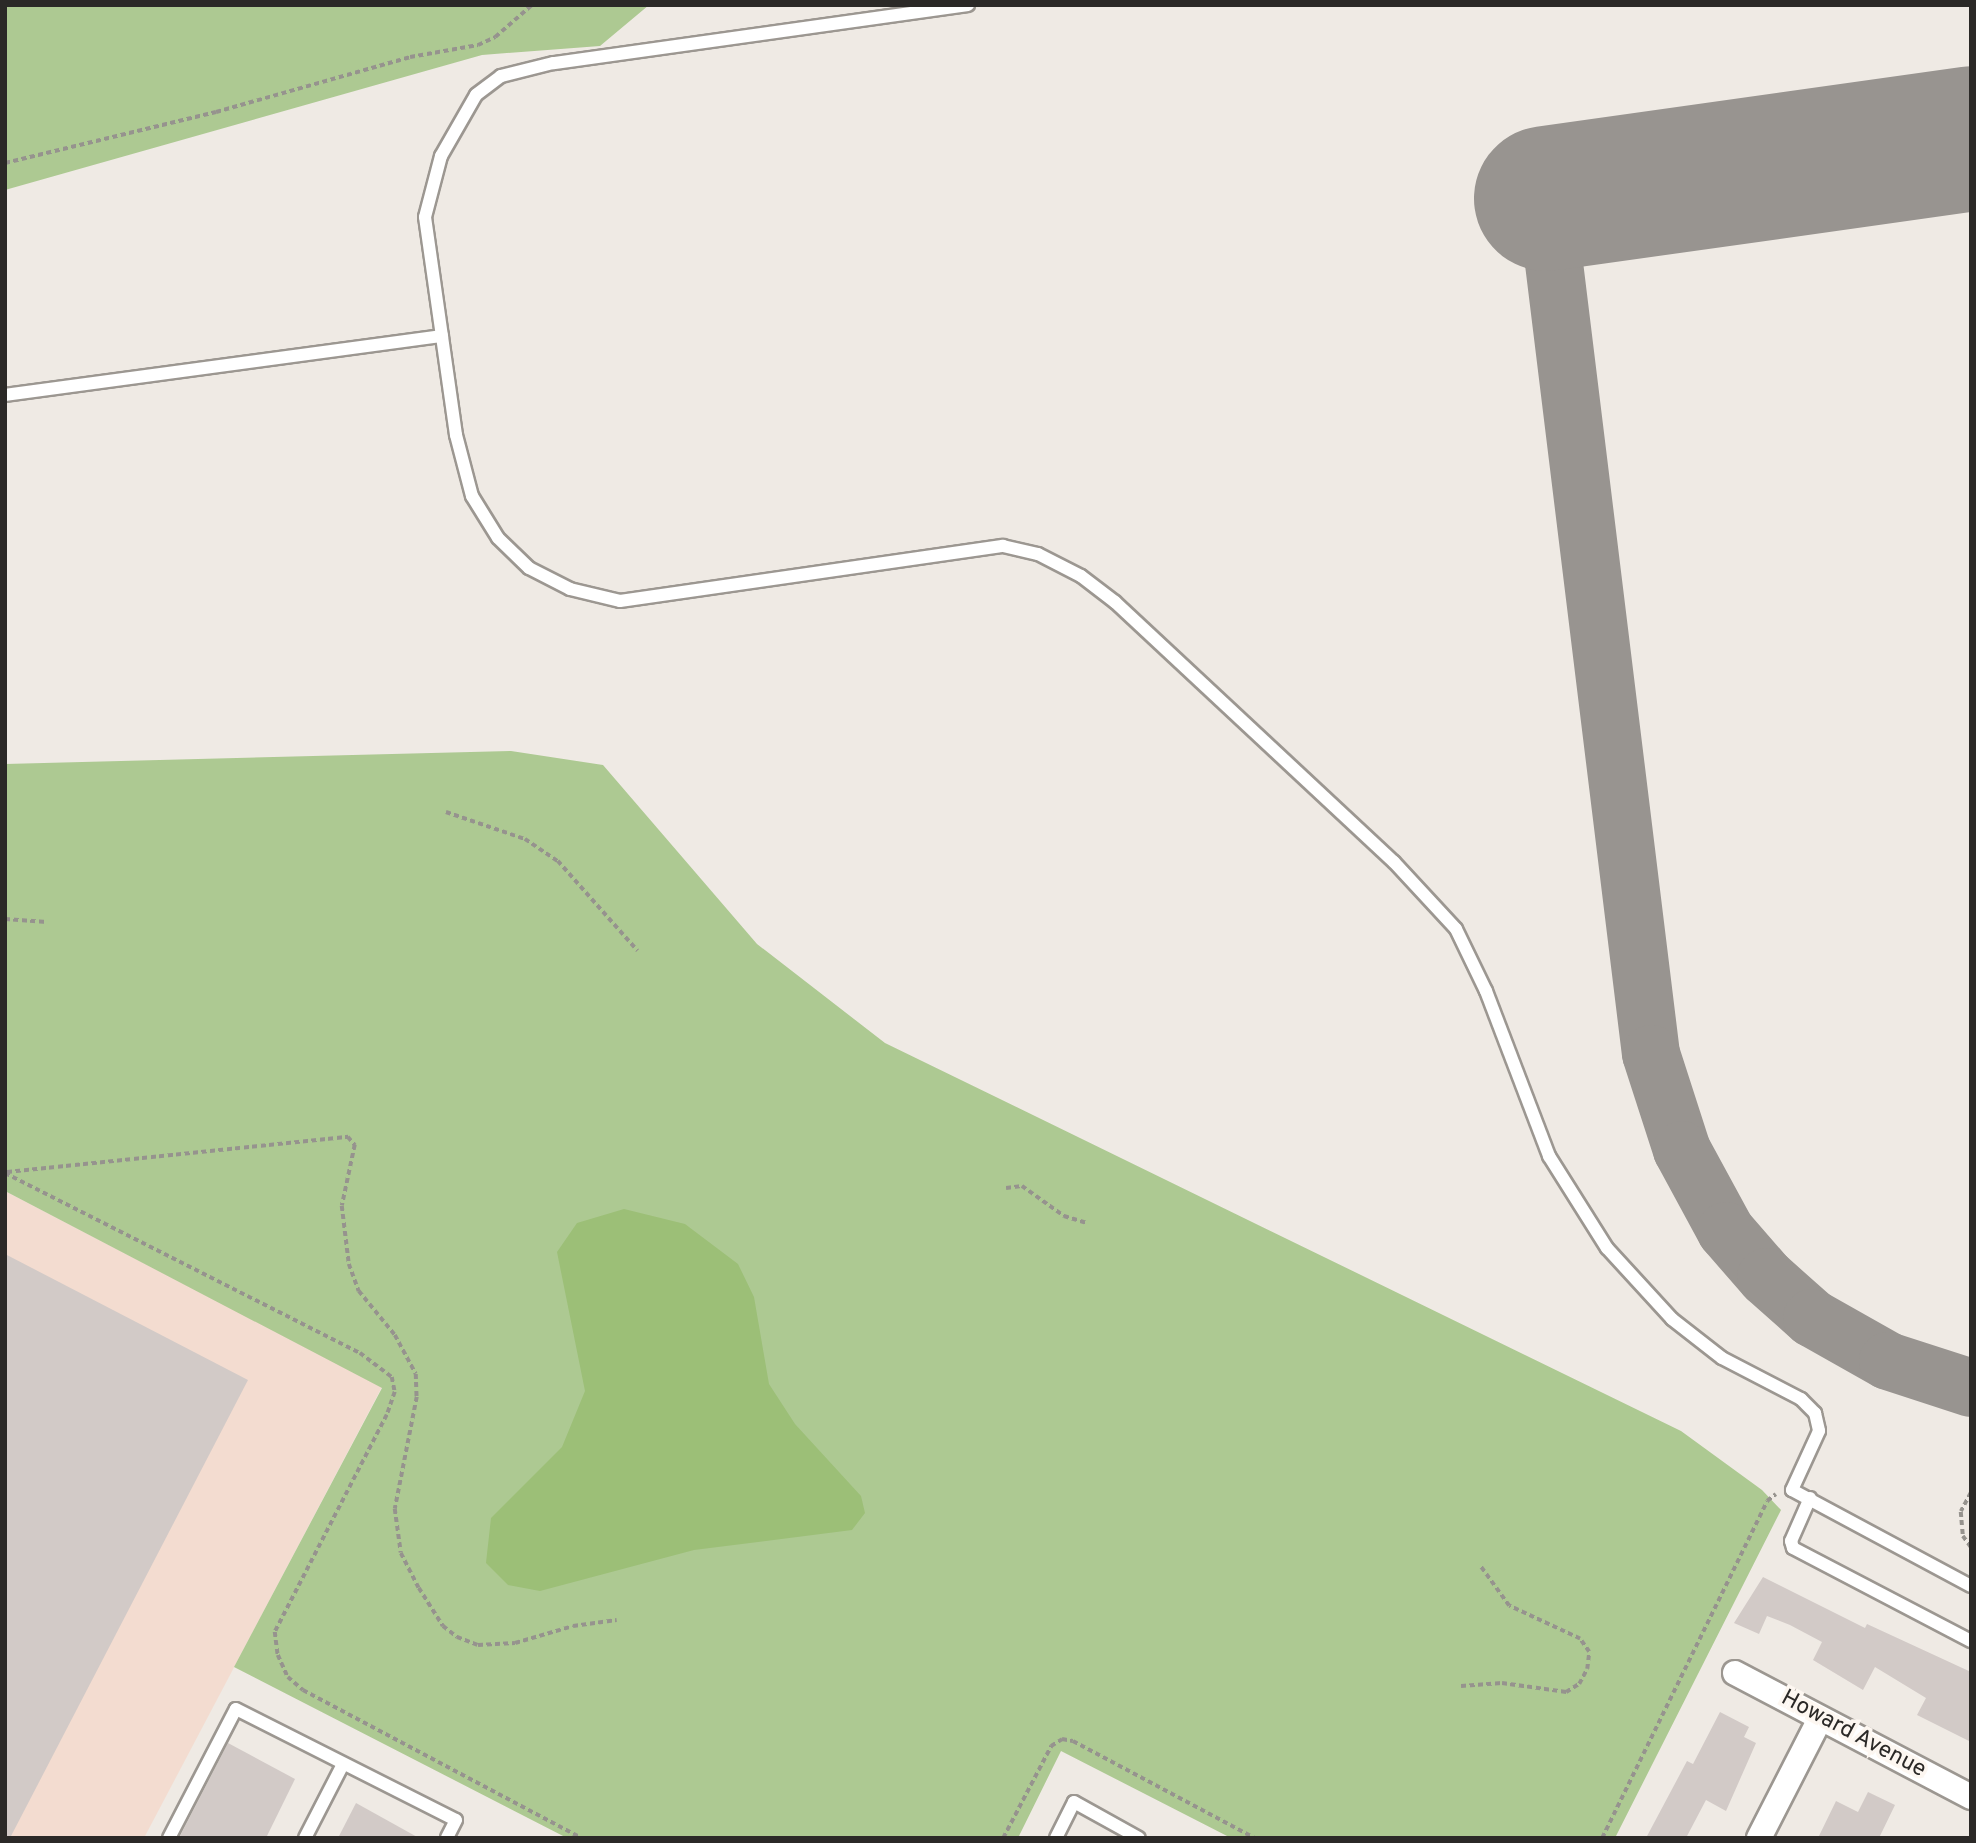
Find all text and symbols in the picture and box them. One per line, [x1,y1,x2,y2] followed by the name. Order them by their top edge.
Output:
[1775,1685,1931,1785] street label: Howard Avenue

